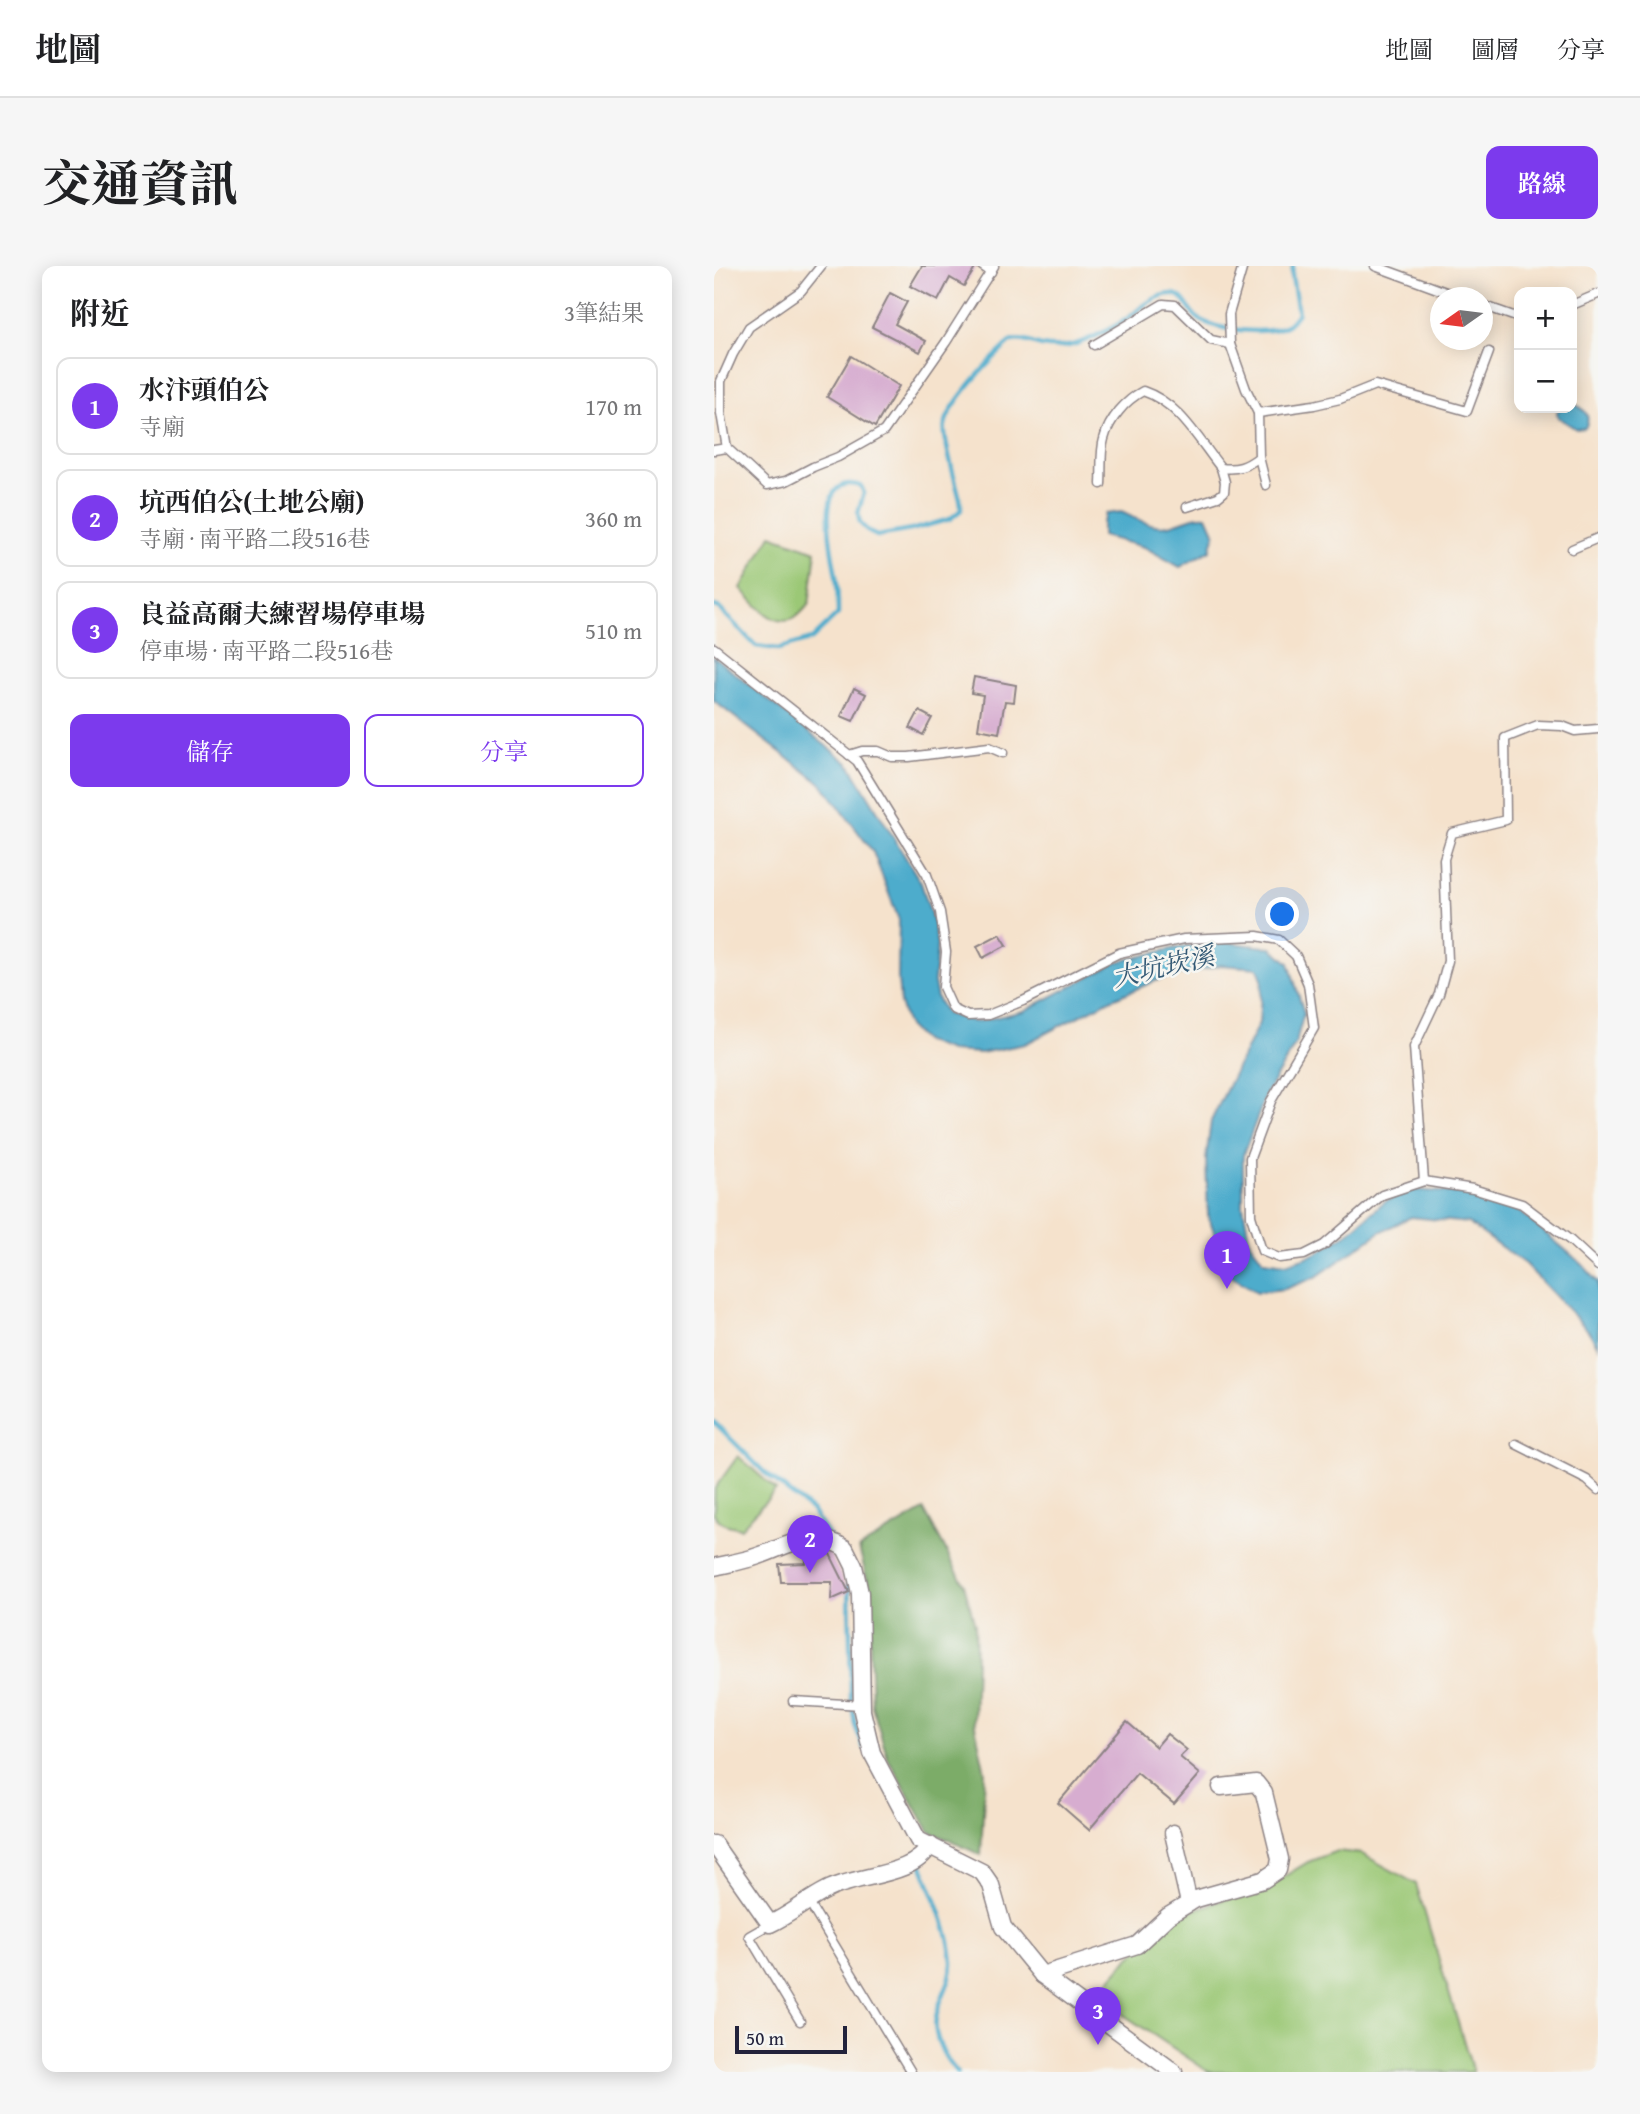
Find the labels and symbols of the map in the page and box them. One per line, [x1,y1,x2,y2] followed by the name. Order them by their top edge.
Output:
[1430,287,1493,350] north arrow
[1265,897,1299,931] your location
[1108,935,1221,997] water label: 大坑崁溪
[1204,1231,1250,1289] pin: 1
[787,1515,833,1573] pin: 2
[1075,1987,1121,2045] pin: 3
[735,2023,847,2055] scale bar

